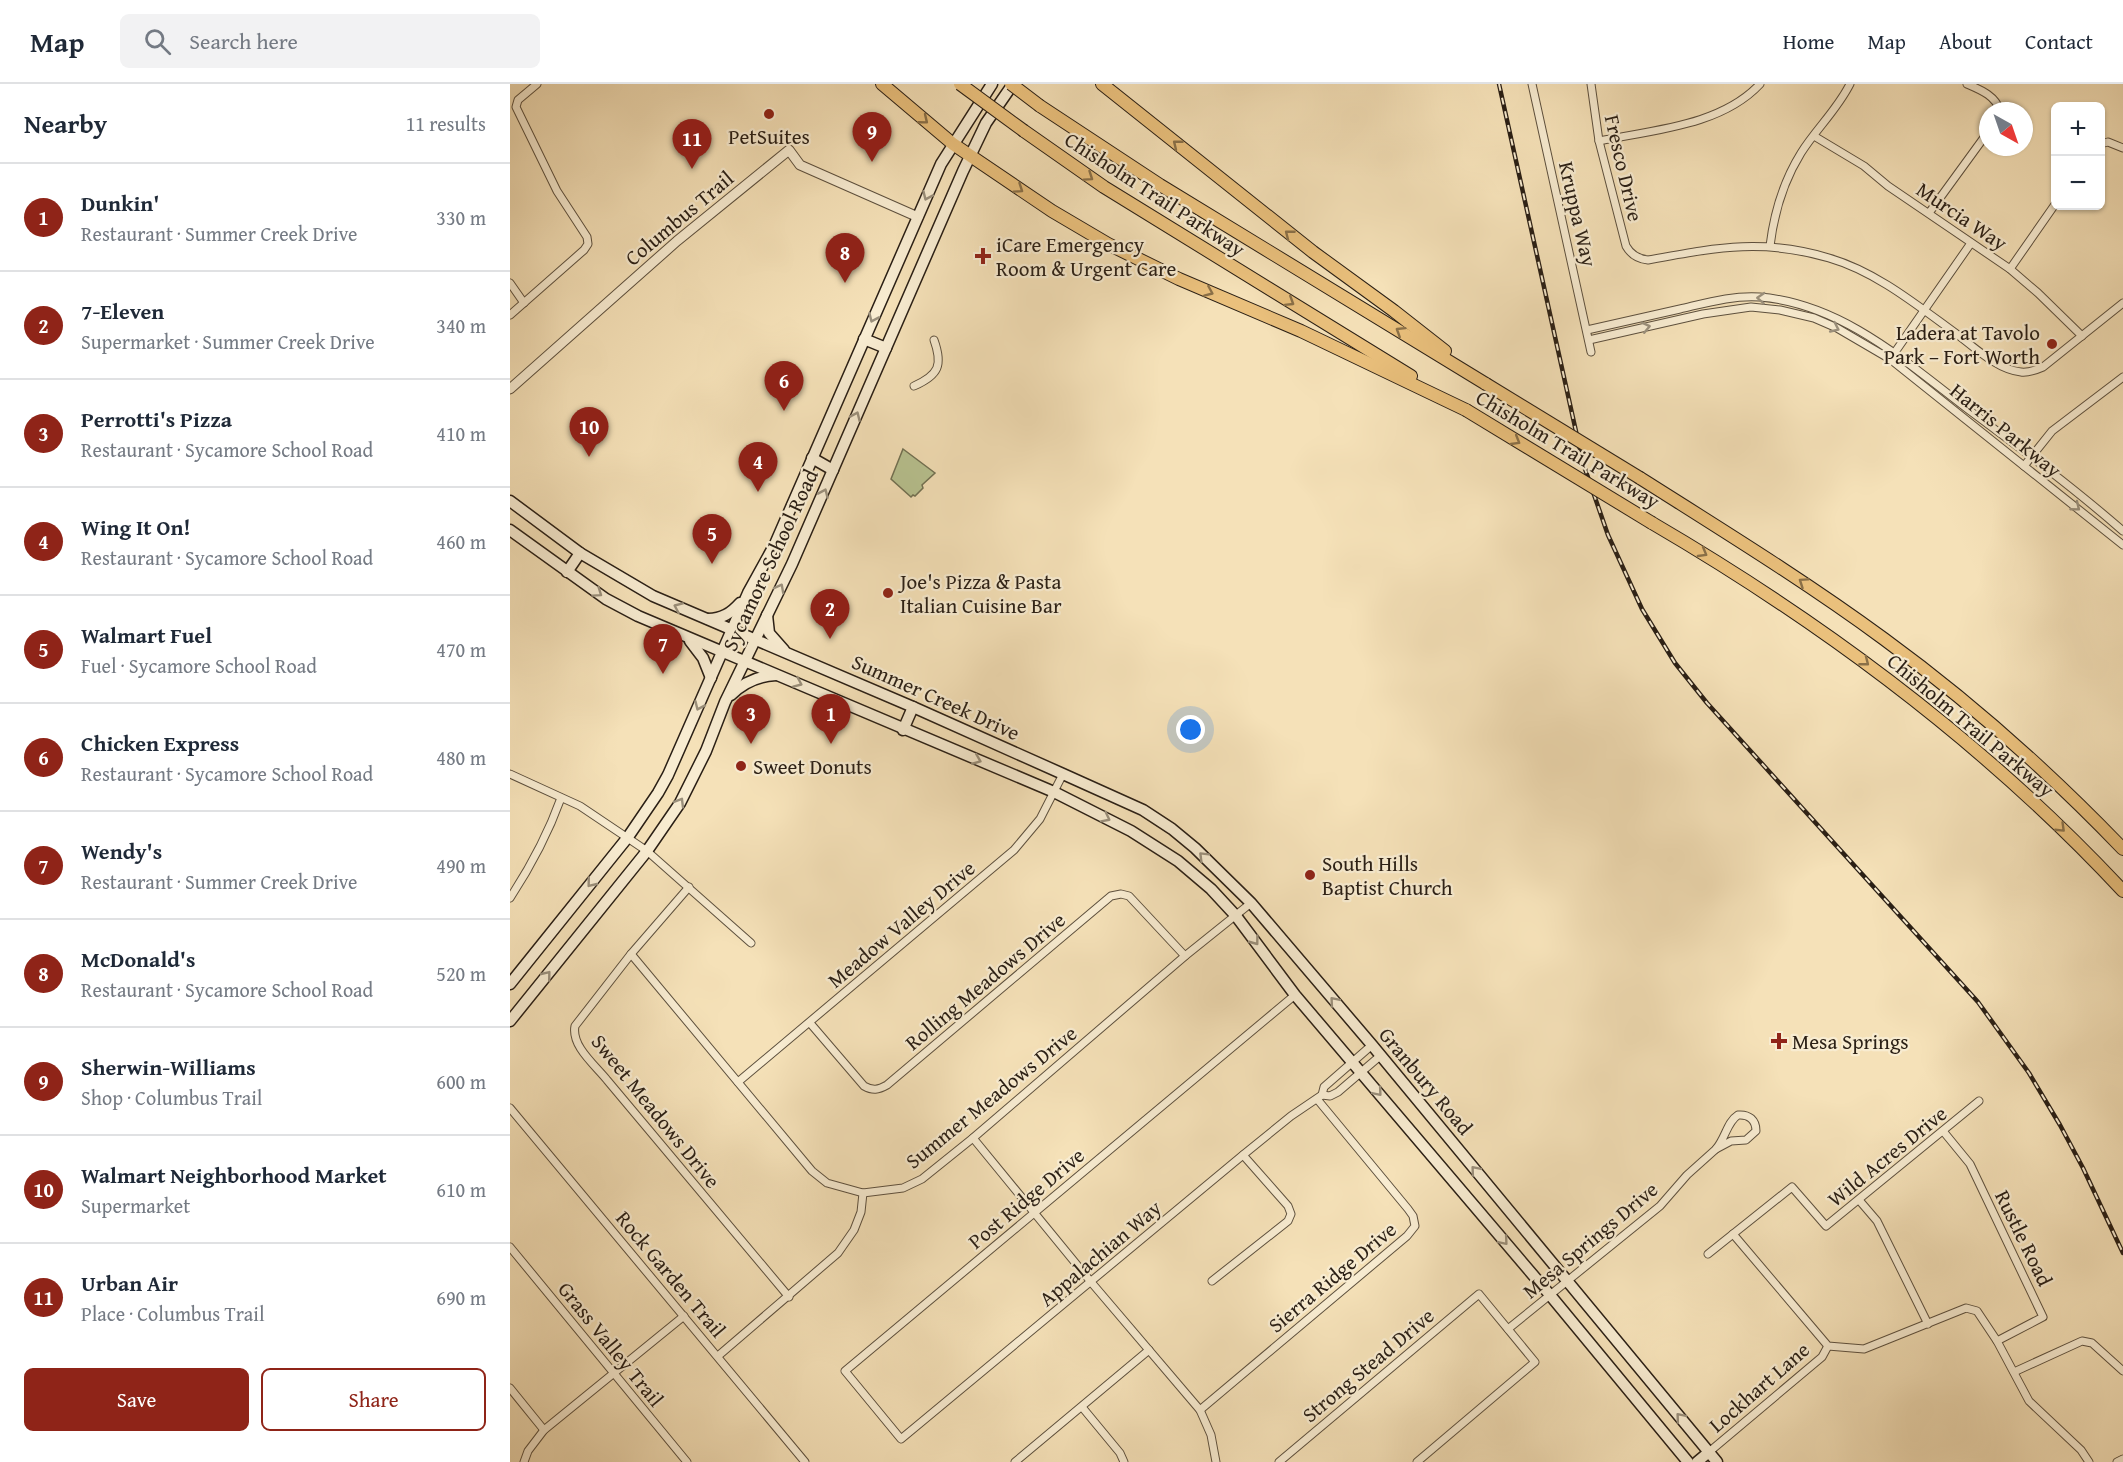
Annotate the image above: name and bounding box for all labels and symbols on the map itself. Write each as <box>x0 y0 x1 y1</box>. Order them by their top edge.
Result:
north arrow <box>1979 102 2033 156</box>
marker: PetSuites <box>762 107 776 121</box>
pin: 9 <box>852 112 892 162</box>
street label: Fresco Drive <box>1597 112 1651 225</box>
one-way arrow <box>917 113 928 124</box>
pin: 11 <box>672 120 711 169</box>
place label: PetSuites <box>728 121 810 152</box>
street label: Chisholm Trail Parkway <box>1059 124 1252 264</box>
one-way arrow <box>1173 140 1184 151</box>
street label: Kruppa Way <box>1551 158 1605 270</box>
street label: Columbus Trail <box>618 163 740 273</box>
one-way arrow <box>1082 170 1093 181</box>
street label: Murcia Way <box>1910 174 2014 258</box>
one-way arrow <box>1013 182 1024 193</box>
one-way arrow <box>922 190 934 201</box>
place label: iCare Emergency Room & Urgent Care <box>996 229 1176 284</box>
one-way arrow <box>1285 230 1296 241</box>
pin: 8 <box>826 234 864 283</box>
marker: iCare Emergency Room & Urgent Care <box>974 247 992 265</box>
one-way arrow <box>1203 284 1214 296</box>
one-way arrow <box>1756 291 1765 304</box>
one-way arrow <box>1284 294 1294 306</box>
one-way arrow <box>868 311 880 322</box>
place label: Ladera at Tavolo Park – Fort Worth <box>1884 317 2040 372</box>
one-way arrow <box>1641 321 1651 334</box>
one-way arrow <box>1829 321 1840 333</box>
one-way arrow <box>1396 328 1407 339</box>
marker: Ladera at Tavolo Park – Fort Worth <box>2045 337 2059 351</box>
pin: 6 <box>764 362 804 411</box>
street label: Harris Parkway <box>1944 375 2069 485</box>
street label: Chisholm Trail Parkway <box>1470 382 1666 517</box>
pin: 10 <box>570 408 608 457</box>
one-way arrow <box>849 412 861 423</box>
one-way arrow <box>1510 433 1520 445</box>
pin: 4 <box>738 442 778 492</box>
street label: Sycamore School Road <box>714 463 826 656</box>
one-way arrow <box>816 488 828 499</box>
one-way arrow <box>2069 499 2080 510</box>
pin: 5 <box>692 514 732 564</box>
one-way arrow <box>1697 545 1707 557</box>
place label: Joe's Pizza & Pasta Italian Cuisine Bar <box>897 566 1062 621</box>
one-way arrow <box>1798 578 1809 589</box>
one-way arrow <box>773 583 784 594</box>
one-way arrow <box>591 586 602 597</box>
marker: Joe's Pizza & Pasta Italian Cuisine Bar <box>881 586 895 600</box>
pin: 2 <box>810 590 850 639</box>
one-way arrow <box>673 602 684 614</box>
pin: 7 <box>644 624 682 674</box>
street label: Summer Creek Drive <box>847 646 1025 748</box>
street label: Chisholm Trail Parkway <box>1881 646 2062 805</box>
one-way arrow <box>1858 654 1869 665</box>
one-way arrow <box>792 676 803 688</box>
pin: 3 <box>732 694 770 744</box>
pin: 1 <box>812 694 850 744</box>
one-way arrow <box>694 700 706 711</box>
your location <box>1176 715 1205 744</box>
place label: Sweet Donuts <box>753 751 872 782</box>
one-way arrow <box>971 753 982 765</box>
marker: Sweet Donuts <box>734 759 748 773</box>
one-way arrow <box>672 798 684 808</box>
one-way arrow <box>1100 811 1111 823</box>
one-way arrow <box>2054 821 2065 832</box>
place label: South Hills Baptist Church <box>1322 848 1453 903</box>
one-way arrow <box>1200 852 1210 863</box>
street label: Meadow Valley Drive <box>820 853 982 995</box>
marker: South Hills Baptist Church <box>1303 868 1317 882</box>
one-way arrow <box>587 876 598 887</box>
street label: Rolling Meadows Drive <box>898 904 1072 1057</box>
one-way arrow <box>1248 934 1259 945</box>
one-way arrow <box>540 971 551 982</box>
one-way arrow <box>1330 997 1341 1008</box>
street label: Summer Meadows Drive <box>899 1018 1083 1176</box>
street label: Granbury Road <box>1372 1020 1481 1142</box>
place label: Mesa Springs <box>1792 1026 1909 1057</box>
street label: Sweet Meadows Drive <box>584 1027 728 1195</box>
marker: Mesa Springs <box>1770 1032 1788 1050</box>
one-way arrow <box>1371 1085 1382 1096</box>
street label: Wild Acres Drive <box>1821 1098 1954 1214</box>
street label: Post Ridge Drive <box>961 1140 1091 1256</box>
one-way arrow <box>1471 1166 1482 1177</box>
street label: Mesa Springs Drive <box>1516 1174 1665 1306</box>
street label: Rustle Road <box>1987 1185 2061 1292</box>
street label: Appalachian Way <box>1032 1192 1168 1314</box>
street label: Rock Garden Trail <box>609 1204 733 1344</box>
street label: Sierra Ridge Drive <box>1261 1214 1403 1340</box>
one-way arrow <box>1497 1234 1508 1245</box>
street label: Grass Valley Trail <box>551 1275 671 1413</box>
street label: Strong Stead Drive <box>1295 1300 1441 1430</box>
street label: Lockhart Lane <box>1702 1334 1816 1440</box>
one-way arrow <box>1676 1413 1687 1424</box>

